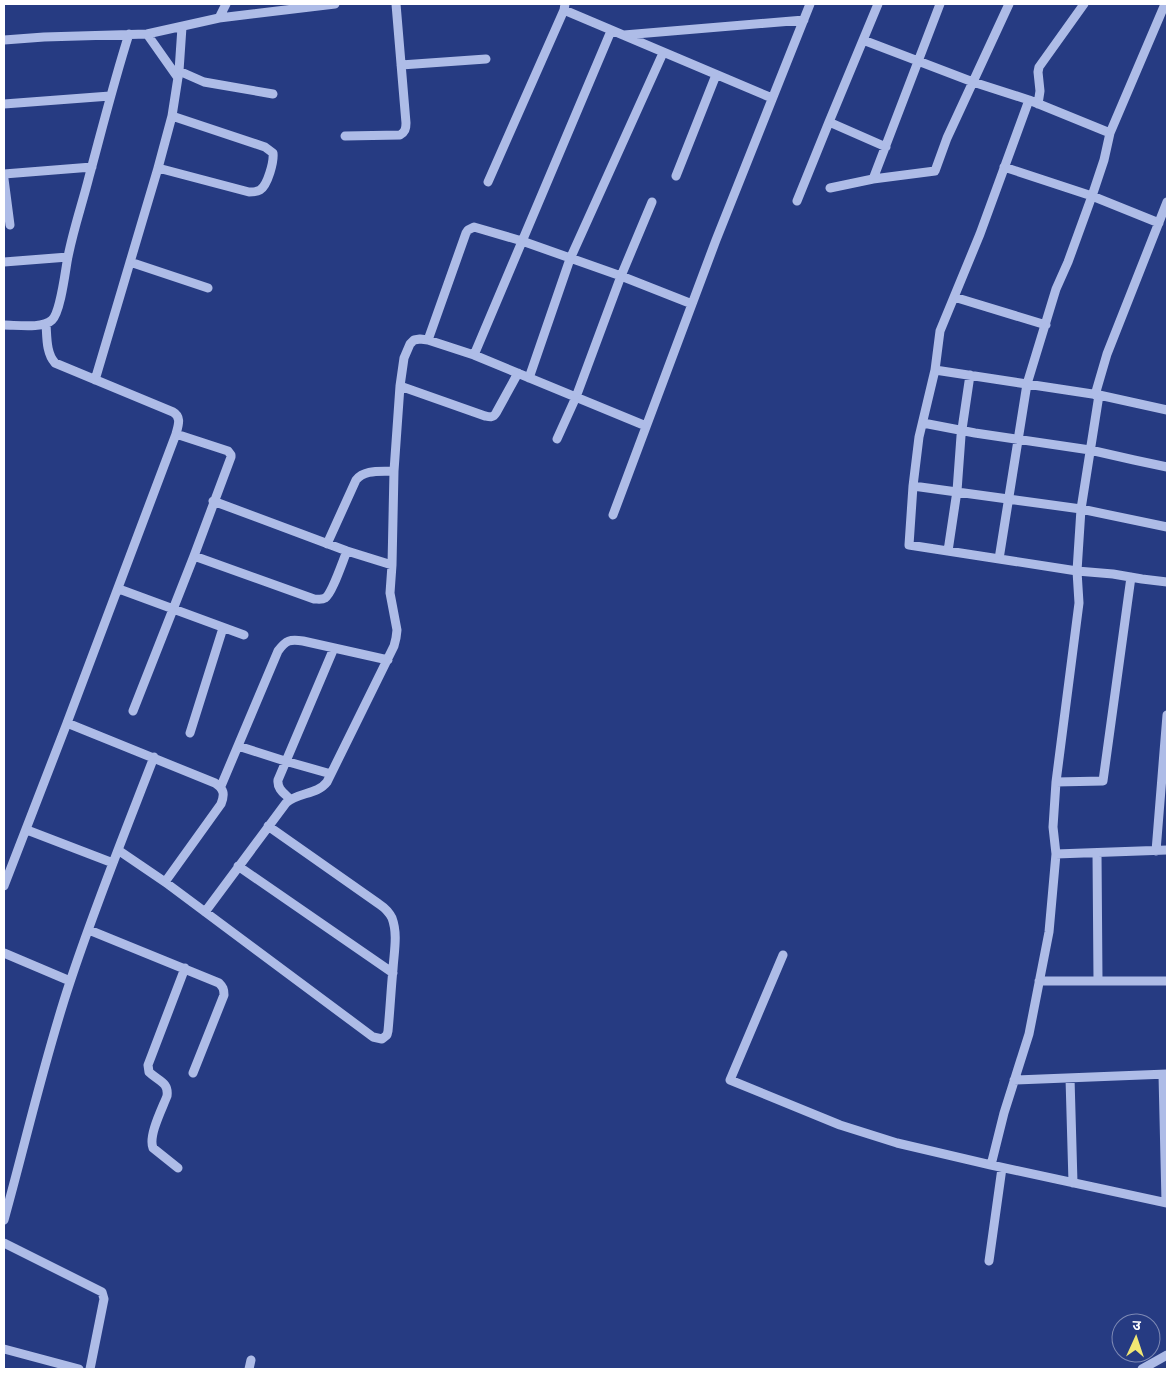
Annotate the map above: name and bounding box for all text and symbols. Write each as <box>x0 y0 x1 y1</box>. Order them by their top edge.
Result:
north arrow <box>1111 1313 1161 1363</box>
text: उ <box>1132 1317 1142 1334</box>

